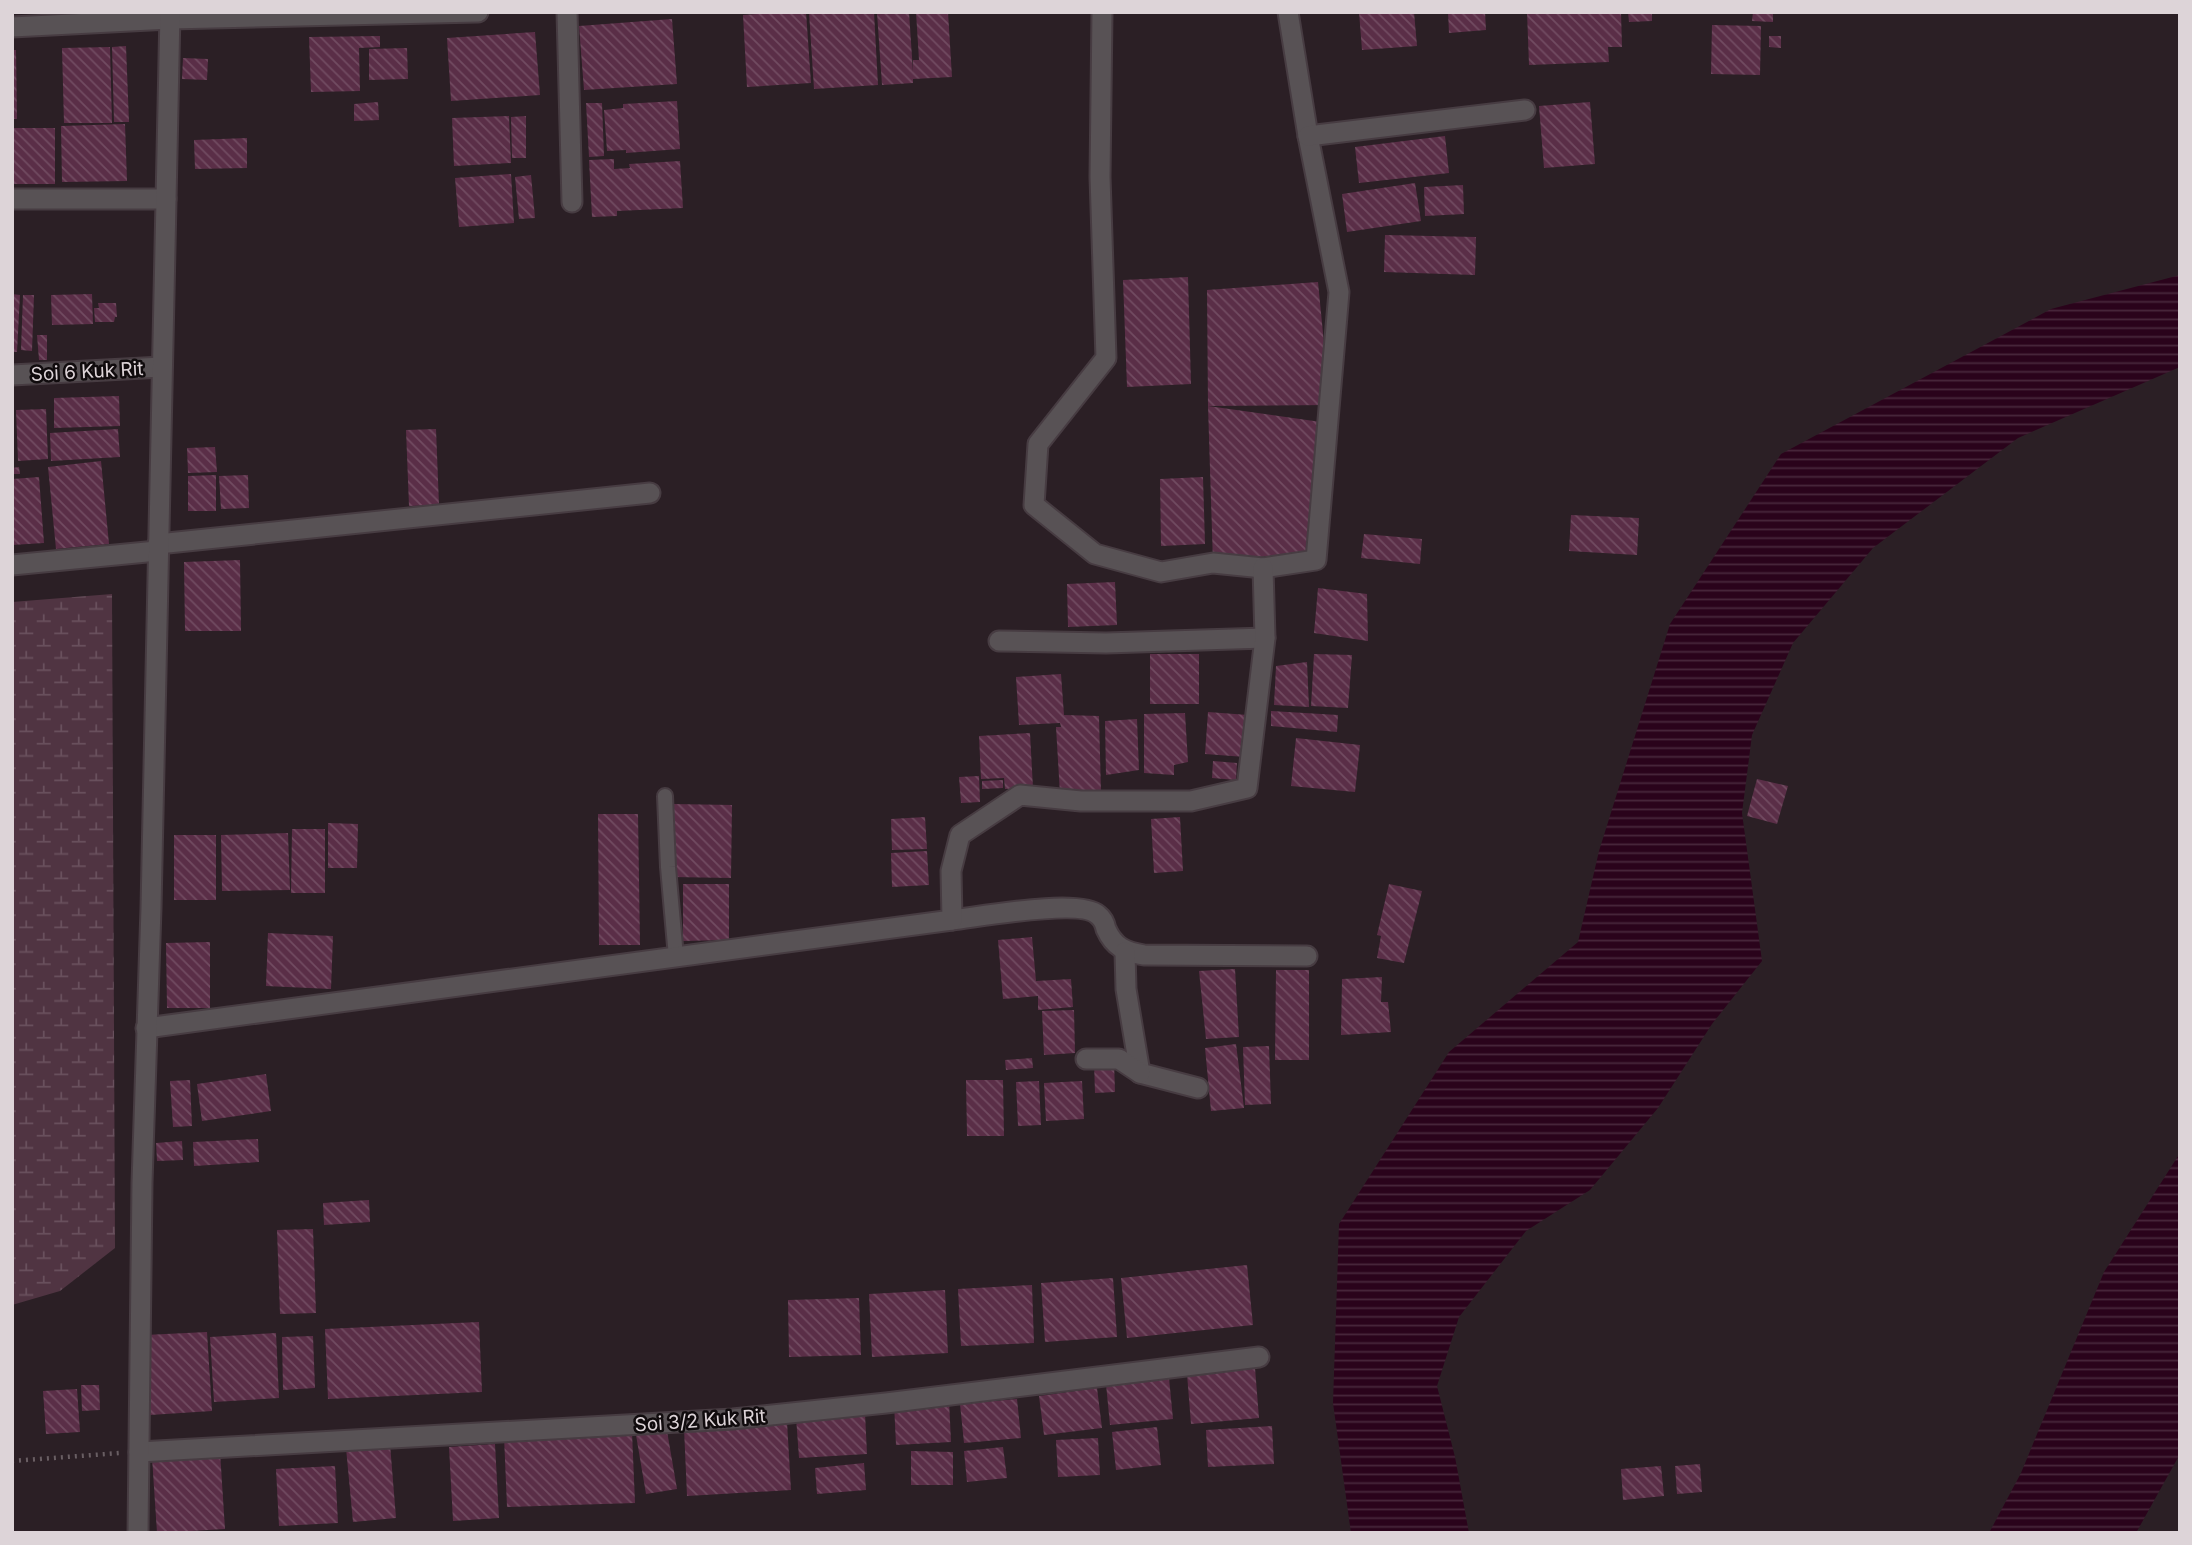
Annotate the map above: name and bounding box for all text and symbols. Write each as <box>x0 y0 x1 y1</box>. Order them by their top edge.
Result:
street label: Soi 6 Kuk Rit <box>30 357 144 386</box>
street label: Soi 3/2 Kuk Rit <box>634 1404 766 1437</box>

